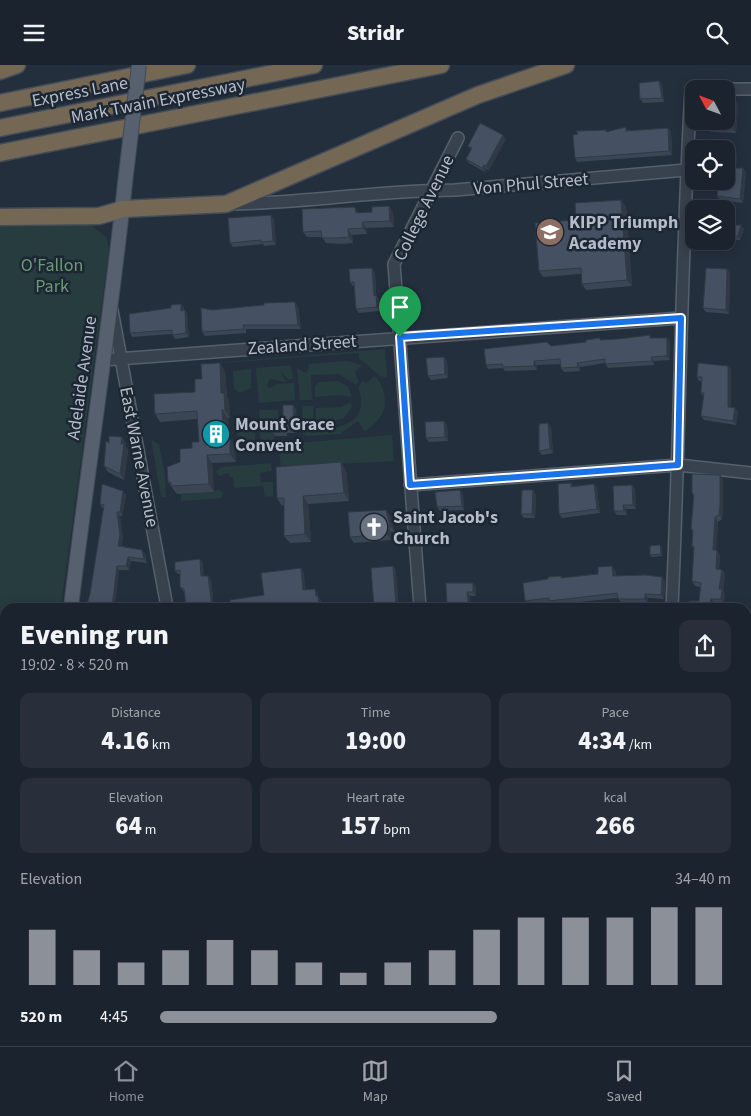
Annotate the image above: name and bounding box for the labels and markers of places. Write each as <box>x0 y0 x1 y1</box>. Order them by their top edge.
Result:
place label: KIPP Triumph Academy <box>568 210 678 256</box>
school or university icon: KIPP Triumph Academy <box>535 217 565 247</box>
pin <box>379 286 421 337</box>
place label: Mount Grace Convent <box>235 412 335 458</box>
building icon: Mount Grace Convent <box>201 419 231 449</box>
place label: Saint Jacob's Church <box>393 505 498 551</box>
church icon: Saint Jacob's Church <box>359 512 389 542</box>

